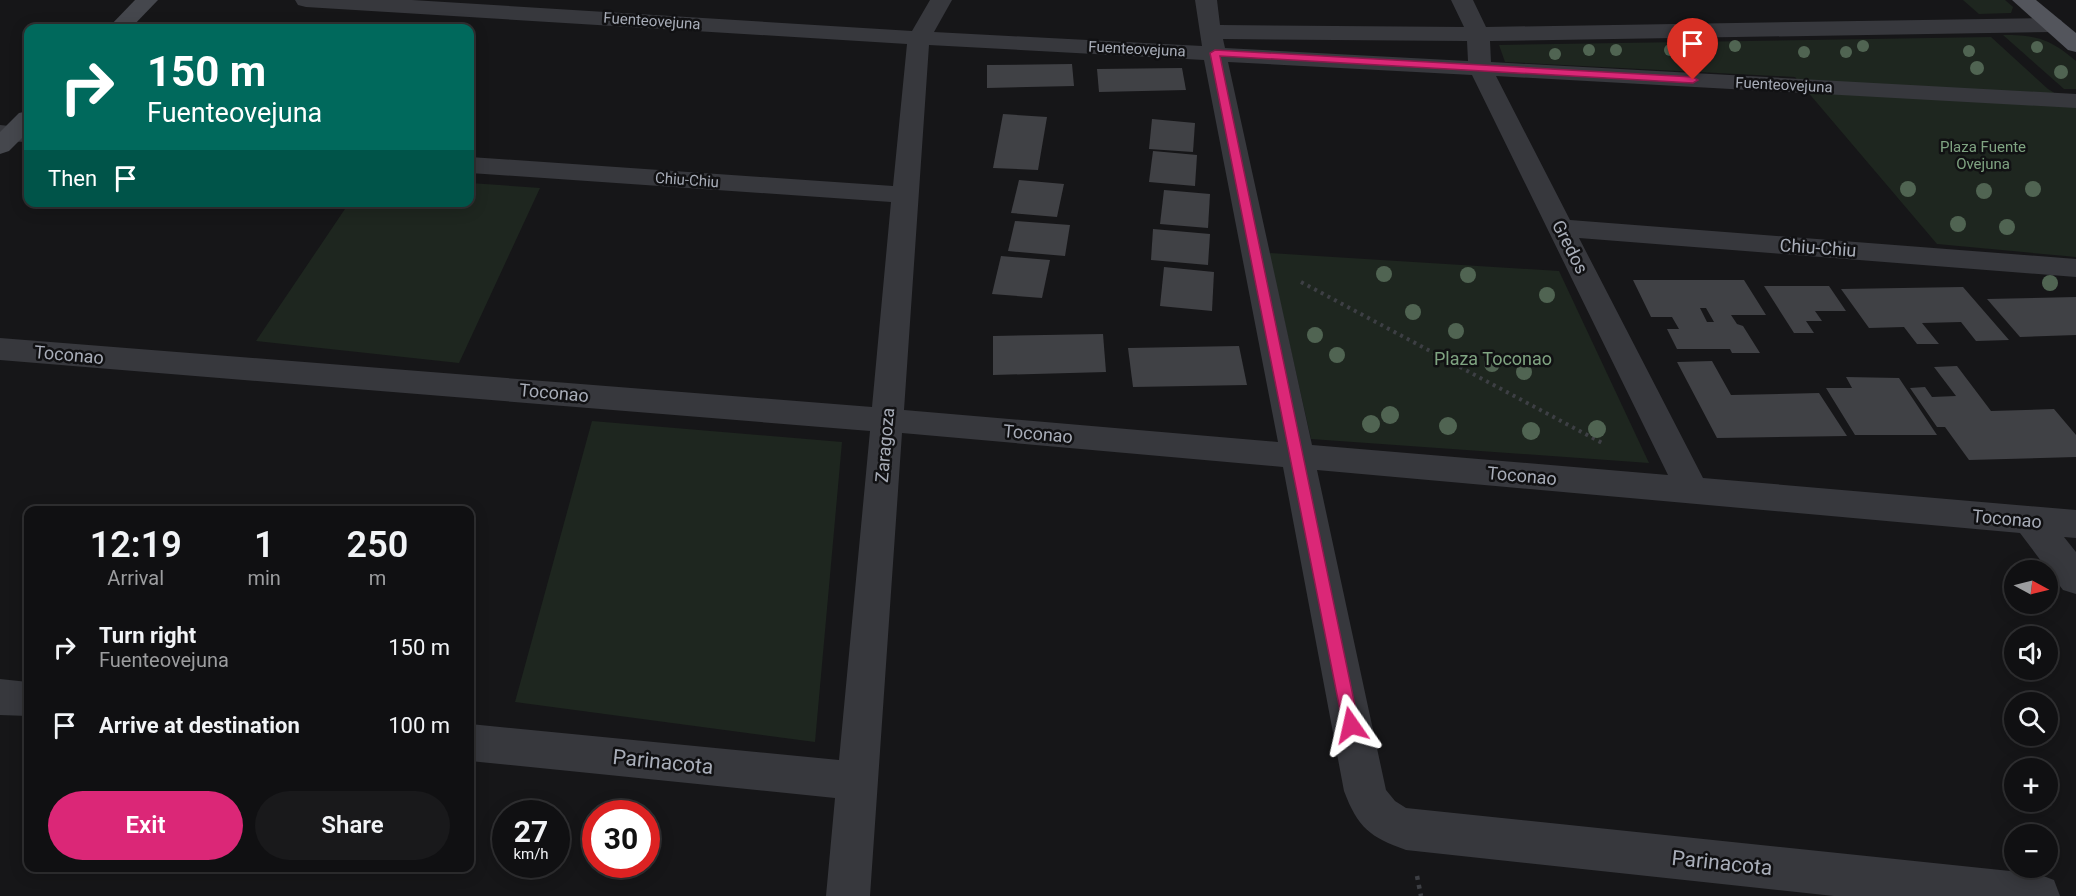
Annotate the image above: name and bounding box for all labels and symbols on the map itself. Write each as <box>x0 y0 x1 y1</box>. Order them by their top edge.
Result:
street label: Fuenteovejuna <box>603 9 701 33</box>
pin <box>1667 18 1718 80</box>
street label: Fuenteovejuna <box>1088 37 1186 61</box>
street label: Fuenteovejuna <box>1735 73 1833 97</box>
park label: Plaza Fuente Ovejuna <box>1940 138 2026 173</box>
street label: Chiu-Chiu <box>654 169 720 191</box>
street label: Gredos <box>1548 216 1593 277</box>
street label: Chiu-Chiu <box>1779 234 1857 261</box>
street label: Toconao <box>33 341 105 368</box>
park label: Plaza Toconao <box>1434 348 1552 369</box>
street label: Toconao <box>518 379 590 406</box>
street label: Zaragoza <box>871 407 898 483</box>
street label: Toconao <box>1002 420 1074 447</box>
street label: Toconao <box>1486 462 1558 489</box>
street label: Toconao <box>1971 505 2043 532</box>
north arrow <box>2004 560 2058 614</box>
position arrow <box>1319 693 1383 757</box>
street label: Parinacota <box>611 745 715 779</box>
speed limit sign: 30 <box>582 800 660 878</box>
street label: Parinacota <box>1670 846 1774 880</box>

